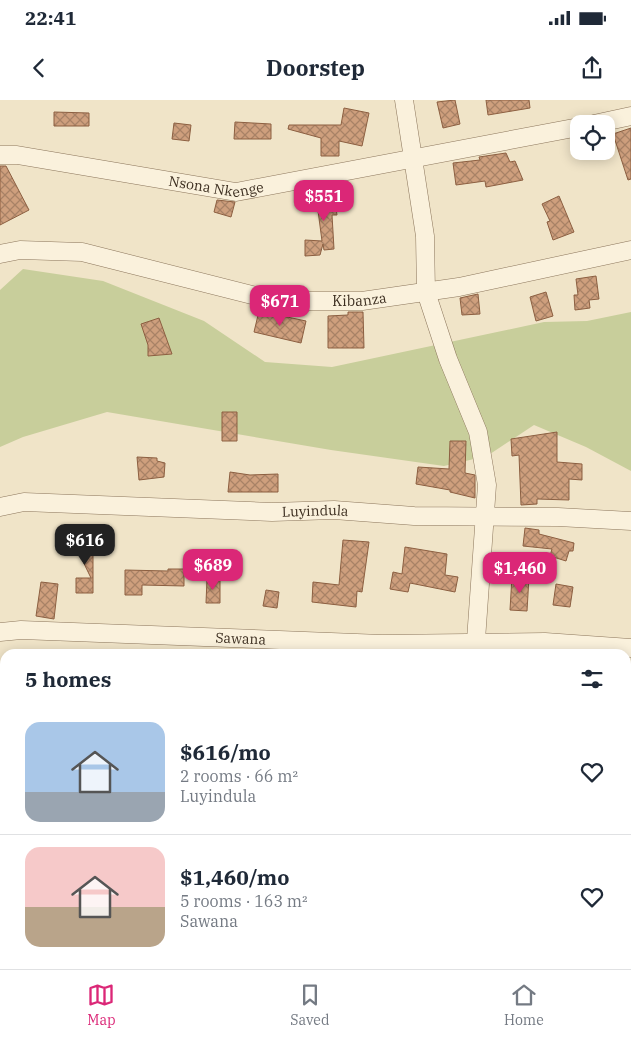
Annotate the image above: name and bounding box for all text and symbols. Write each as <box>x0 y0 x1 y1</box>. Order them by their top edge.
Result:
text: 22:41 <box>25 6 76 30</box>
text: Doorstep <box>266 53 365 82</box>
icon: back <box>25 54 53 82</box>
icon: share <box>578 54 606 82</box>
map controls <box>570 115 615 160</box>
button: locate <box>570 115 615 160</box>
street label: Nsona Nkenge <box>167 172 265 202</box>
pin: $551 <box>294 180 354 222</box>
text: $551 <box>305 186 343 206</box>
pin: $671 <box>250 284 310 327</box>
street label: Kibanza <box>332 289 388 310</box>
text: $671 <box>261 291 299 311</box>
street label: Luyindula <box>282 501 350 521</box>
pin: $616 <box>55 524 115 566</box>
text: $616 <box>66 530 104 550</box>
pin: $689 <box>183 548 243 591</box>
pin: $1,460 <box>479 552 561 594</box>
text: $689 <box>194 555 232 575</box>
text: $1,460 <box>494 558 546 578</box>
street label: Sawana <box>215 629 267 649</box>
text: 5 homes <box>25 665 111 693</box>
icon: filters <box>578 665 606 693</box>
text: $616/mo <box>180 738 271 766</box>
icon: home <box>65 742 125 802</box>
icon: heart <box>578 758 606 786</box>
text: 2 rooms · 66 m² <box>180 766 298 786</box>
text: Luyindula <box>180 786 256 806</box>
text: $1,460/mo <box>180 863 289 891</box>
icon: home <box>65 867 125 927</box>
icon: heart <box>578 883 606 911</box>
text: 5 rooms · 163 m² <box>180 891 308 911</box>
text: Sawana <box>180 911 238 931</box>
tab: Map <box>87 981 116 1029</box>
tab: Saved <box>290 981 329 1029</box>
tab: Home <box>504 981 544 1029</box>

